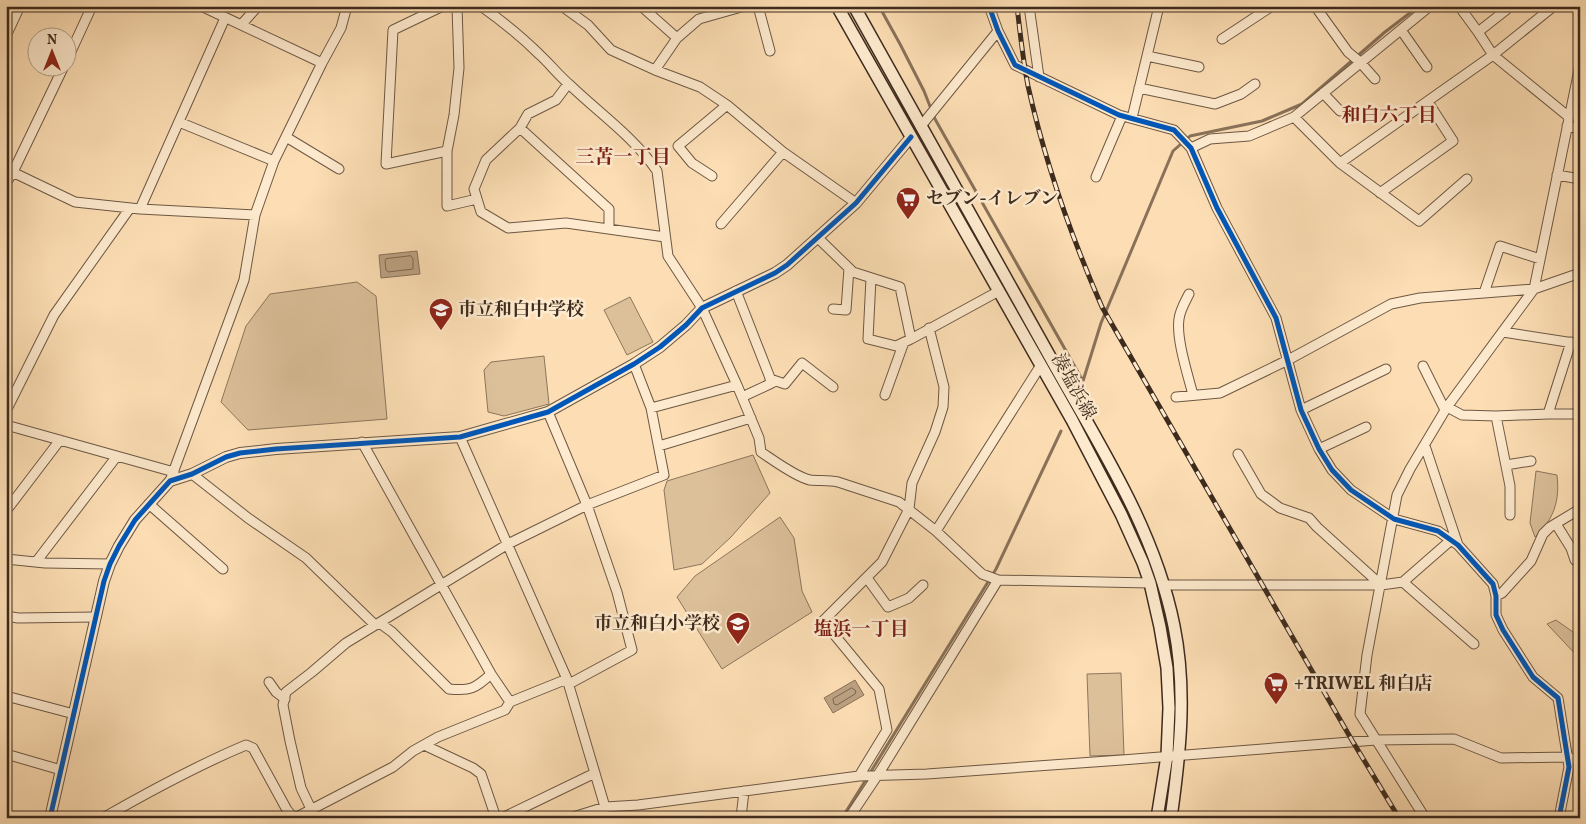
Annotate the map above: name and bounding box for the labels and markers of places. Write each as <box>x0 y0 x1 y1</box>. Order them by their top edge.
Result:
supermarket icon: セブン-イレブン <box>895 186 921 220</box>
place label: セブン-イレブン <box>926 187 1058 212</box>
school or university icon: 市立和白中学校 <box>428 297 454 331</box>
place label: 市立和白中学校 <box>458 298 584 323</box>
school or university icon: 市立和白小学校 <box>725 611 751 645</box>
place label: 市立和白小学校 <box>594 612 720 637</box>
supermarket icon: +TRIWEL 和白店 <box>1263 671 1289 705</box>
place label: +TRIWEL 和白店 <box>1294 672 1432 697</box>

